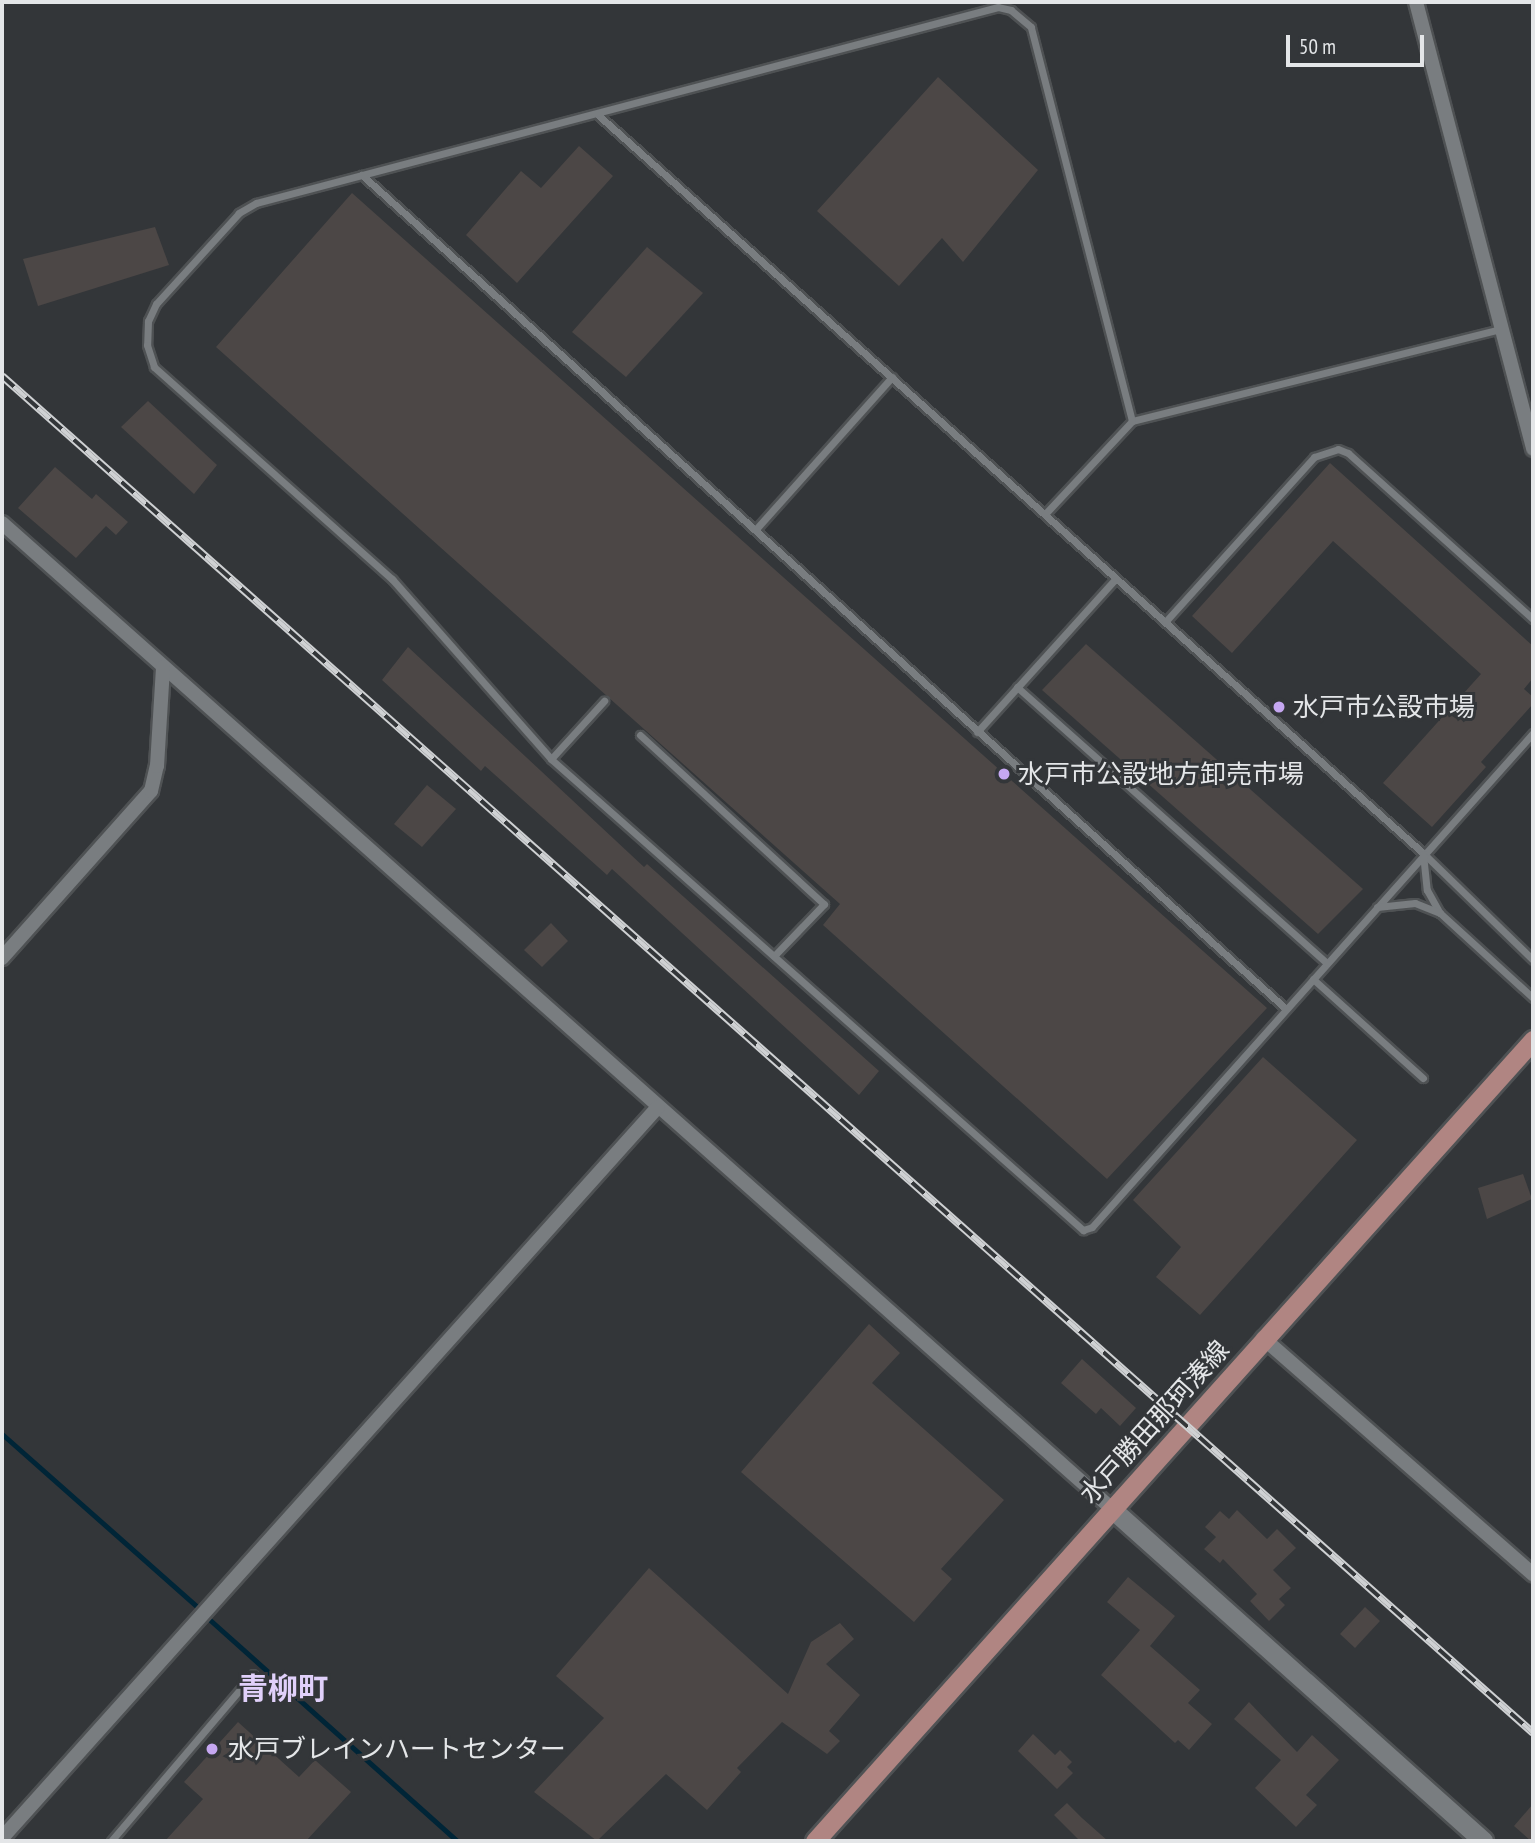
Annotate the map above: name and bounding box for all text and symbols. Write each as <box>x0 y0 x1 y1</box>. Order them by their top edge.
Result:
scale bar <box>1290 21 1428 65</box>
text: 50 m <box>1299 33 1336 60</box>
place label: 水戸市公設市場 <box>1293 691 1475 723</box>
marker: 水戸市公設市場 <box>1271 699 1287 715</box>
place label: 水戸市公設地方卸売市場 <box>1018 758 1304 790</box>
marker: 水戸市公設地方卸売市場 <box>996 766 1012 782</box>
street label: 水戸勝田那珂湊線 <box>1073 1334 1235 1510</box>
district label: 青柳町 <box>238 1670 328 1706</box>
place label: 水戸ブレインハートセンター <box>228 1733 566 1765</box>
marker: 水戸ブレインハートセンター <box>202 1739 222 1759</box>

